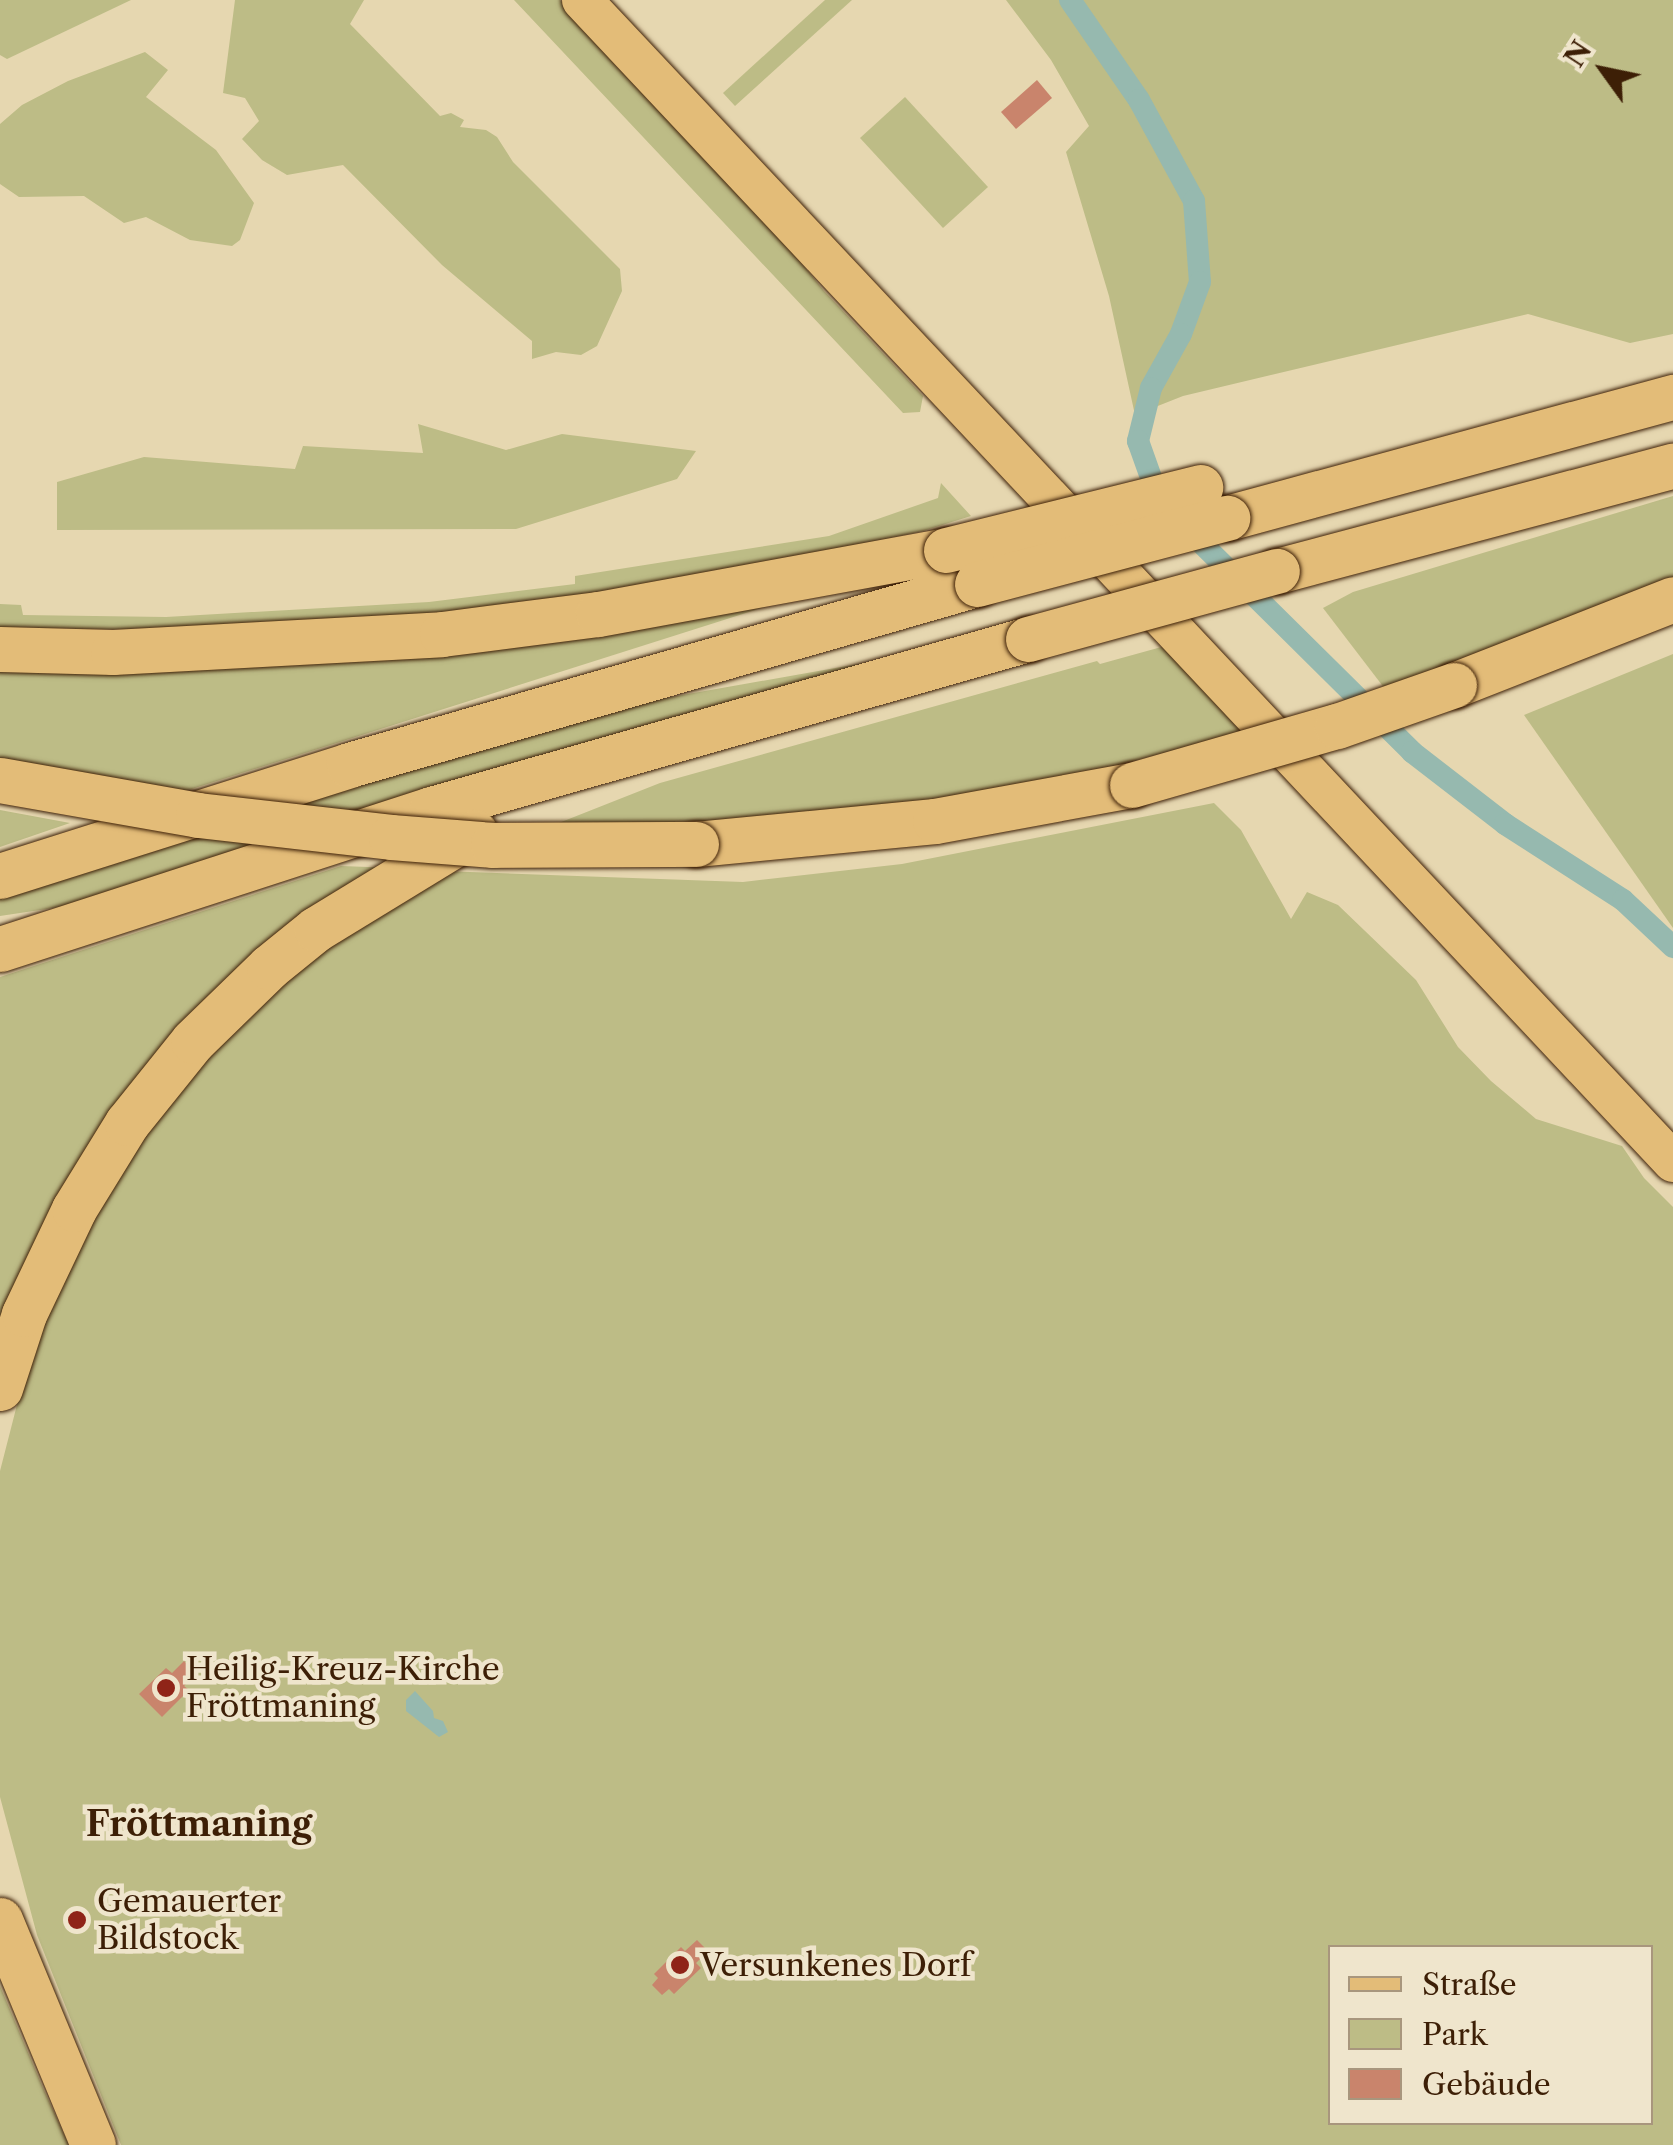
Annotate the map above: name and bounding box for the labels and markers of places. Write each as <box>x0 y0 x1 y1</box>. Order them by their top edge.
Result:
place label: Heilig-Kreuz-Kirche Fröttmaning <box>186 1651 500 1726</box>
marker: Heilig-Kreuz-Kirche Fröttmaning <box>155 1677 177 1699</box>
place label: Gemauerter Bildstock <box>97 1883 281 1958</box>
marker: Gemauerter Bildstock <box>66 1909 88 1931</box>
place label: Versunkenes Dorf <box>700 1946 971 1984</box>
marker: Versunkenes Dorf <box>669 1954 691 1976</box>

